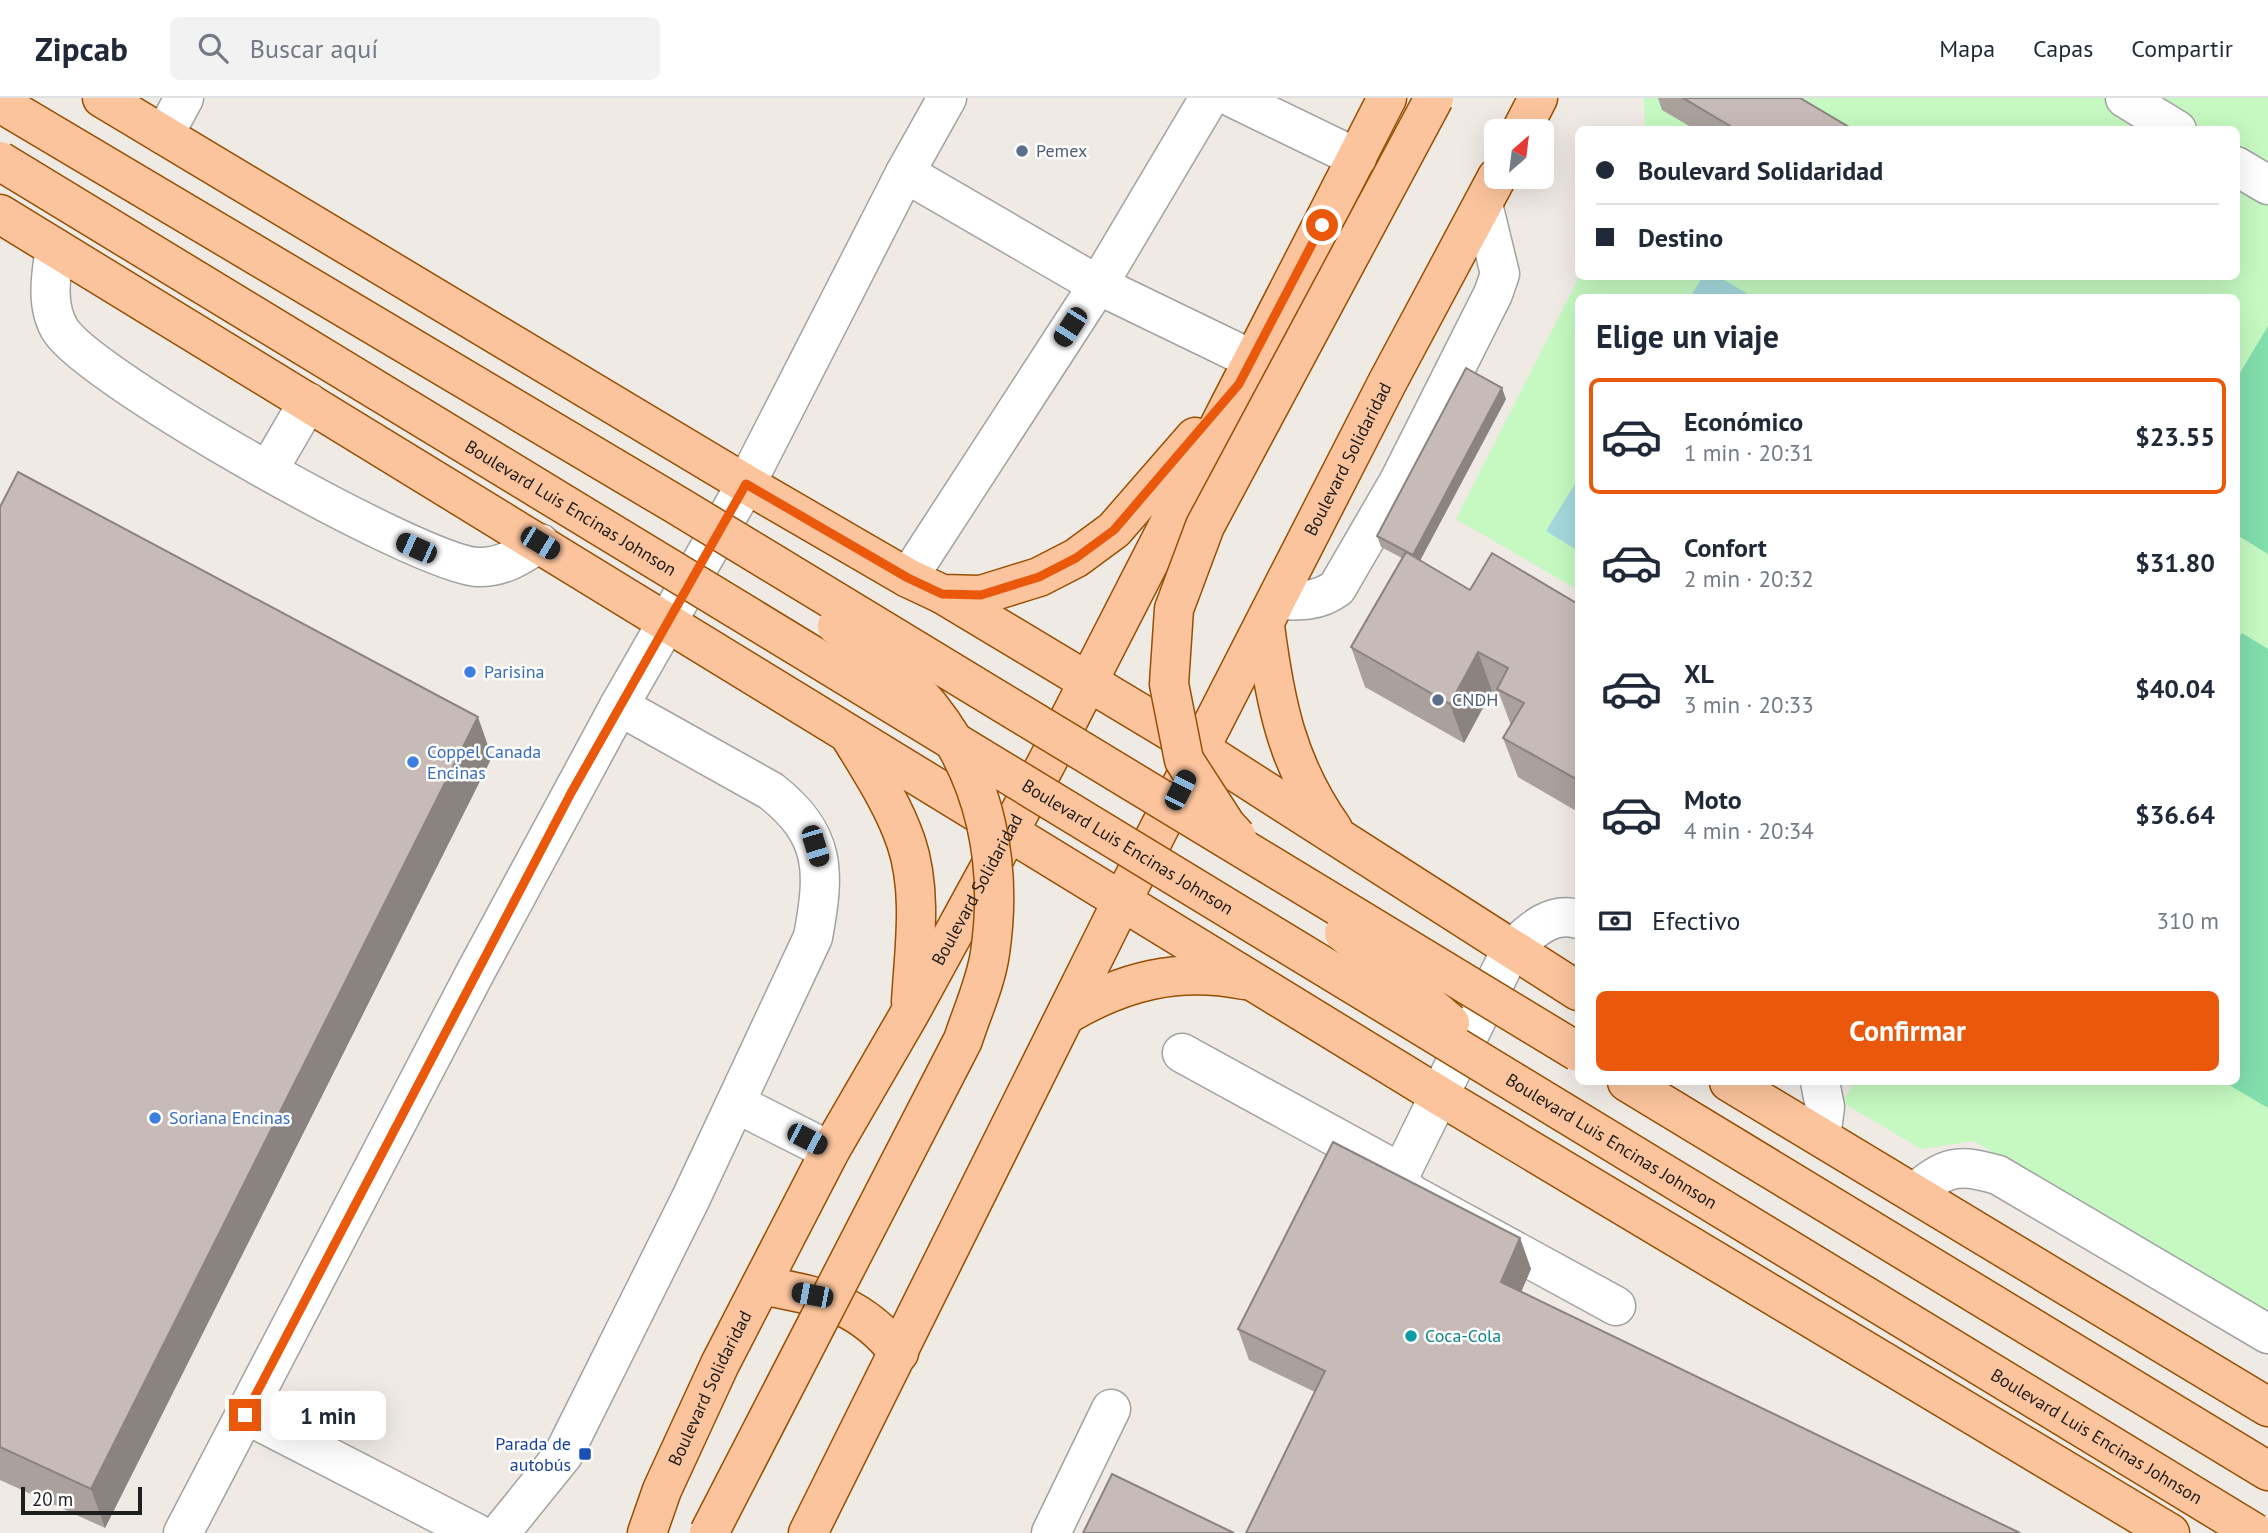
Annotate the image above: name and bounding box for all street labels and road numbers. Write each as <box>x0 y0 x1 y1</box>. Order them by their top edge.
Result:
street label: Boulevard Solidaridad <box>1299 378 1396 540</box>
street label: Boulevard Luis Encinas Johnson <box>461 435 681 581</box>
street label: Boulevard Luis Encinas Johnson <box>1018 774 1238 920</box>
street label: Boulevard Solidaridad <box>926 810 1028 969</box>
street label: Boulevard Luis Encinas Johnson <box>1502 1068 1721 1214</box>
street label: Boulevard Solidaridad <box>663 1307 757 1469</box>
street label: Boulevard Luis Encinas Johnson <box>1987 1363 2207 1509</box>

